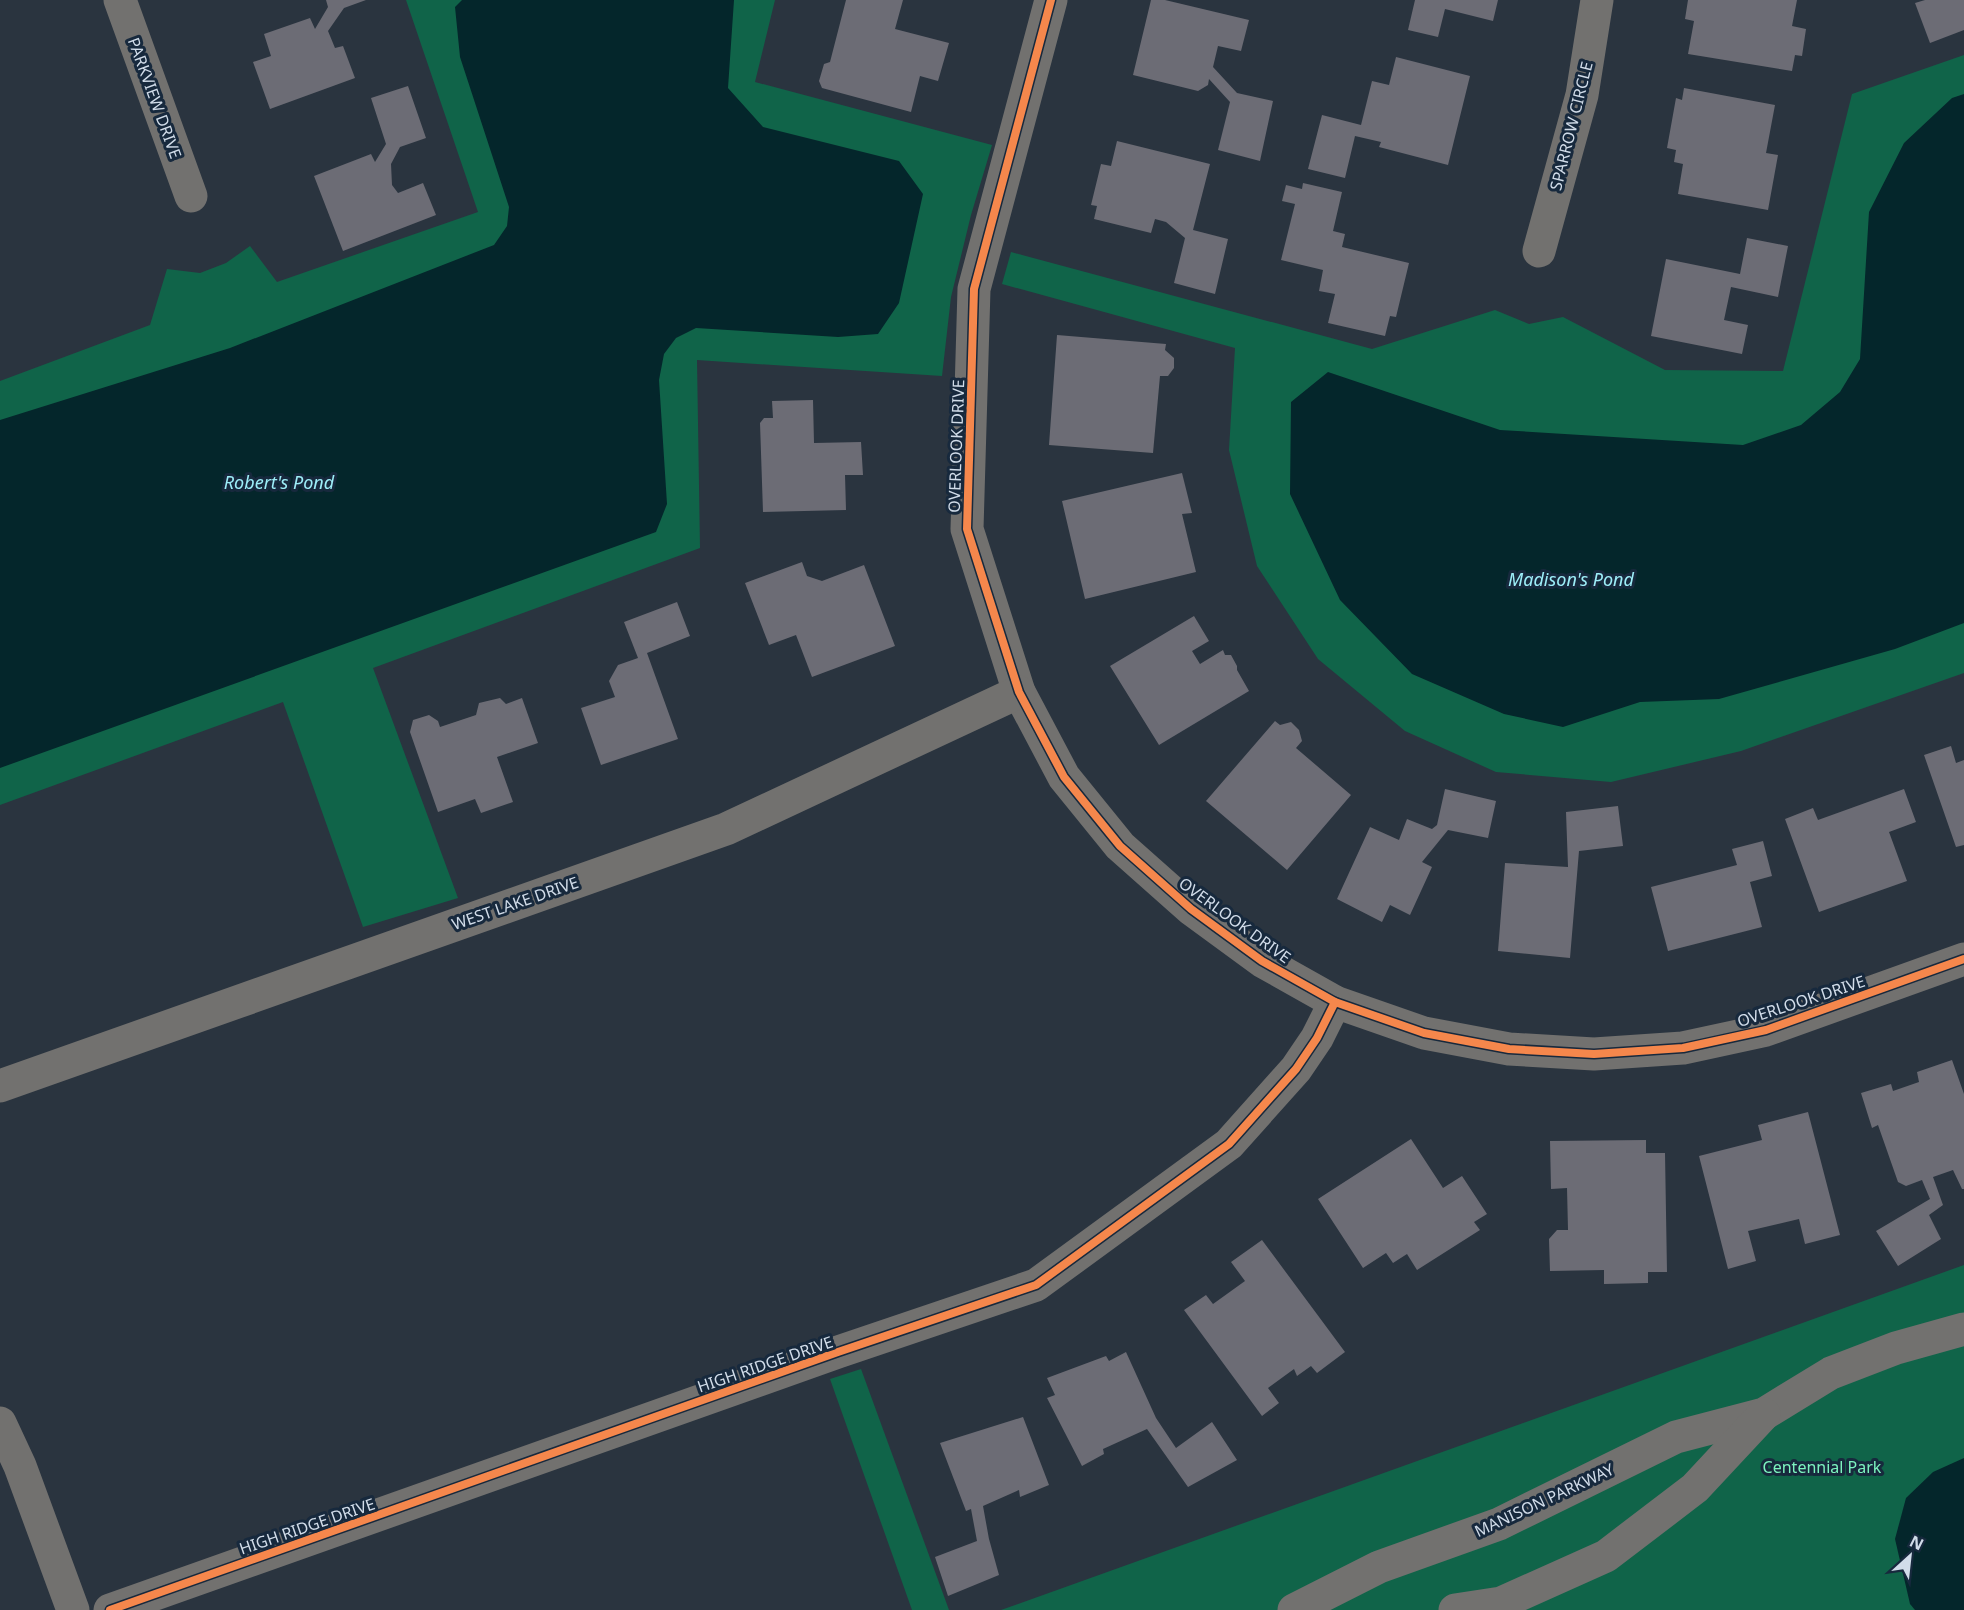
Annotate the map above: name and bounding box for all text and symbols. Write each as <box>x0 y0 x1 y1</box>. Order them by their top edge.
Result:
street label: PARKVIEW DRIVE <box>123 34 187 162</box>
street label: SPARROW CIRCLE <box>1544 59 1598 193</box>
street label: OVERLOOK DRIVE <box>943 379 969 513</box>
water label: Robert's Pond <box>224 470 335 494</box>
water label: Madison's Pond <box>1508 567 1634 591</box>
street label: WEST LAKE DRIVE <box>449 871 581 935</box>
street label: OVERLOOK DRIVE <box>1175 872 1295 968</box>
street label: OVERLOOK DRIVE <box>1734 970 1868 1032</box>
street label: HIGH RIDGE DRIVE <box>694 1330 836 1398</box>
park label: Centennial Park <box>1763 1456 1882 1478</box>
street label: MANISON PARKWAY <box>1471 1458 1618 1542</box>
street label: HIGH RIDGE DRIVE <box>236 1492 378 1560</box>
north arrow <box>1880 1526 1940 1586</box>
text: N <box>1906 1530 1928 1555</box>

